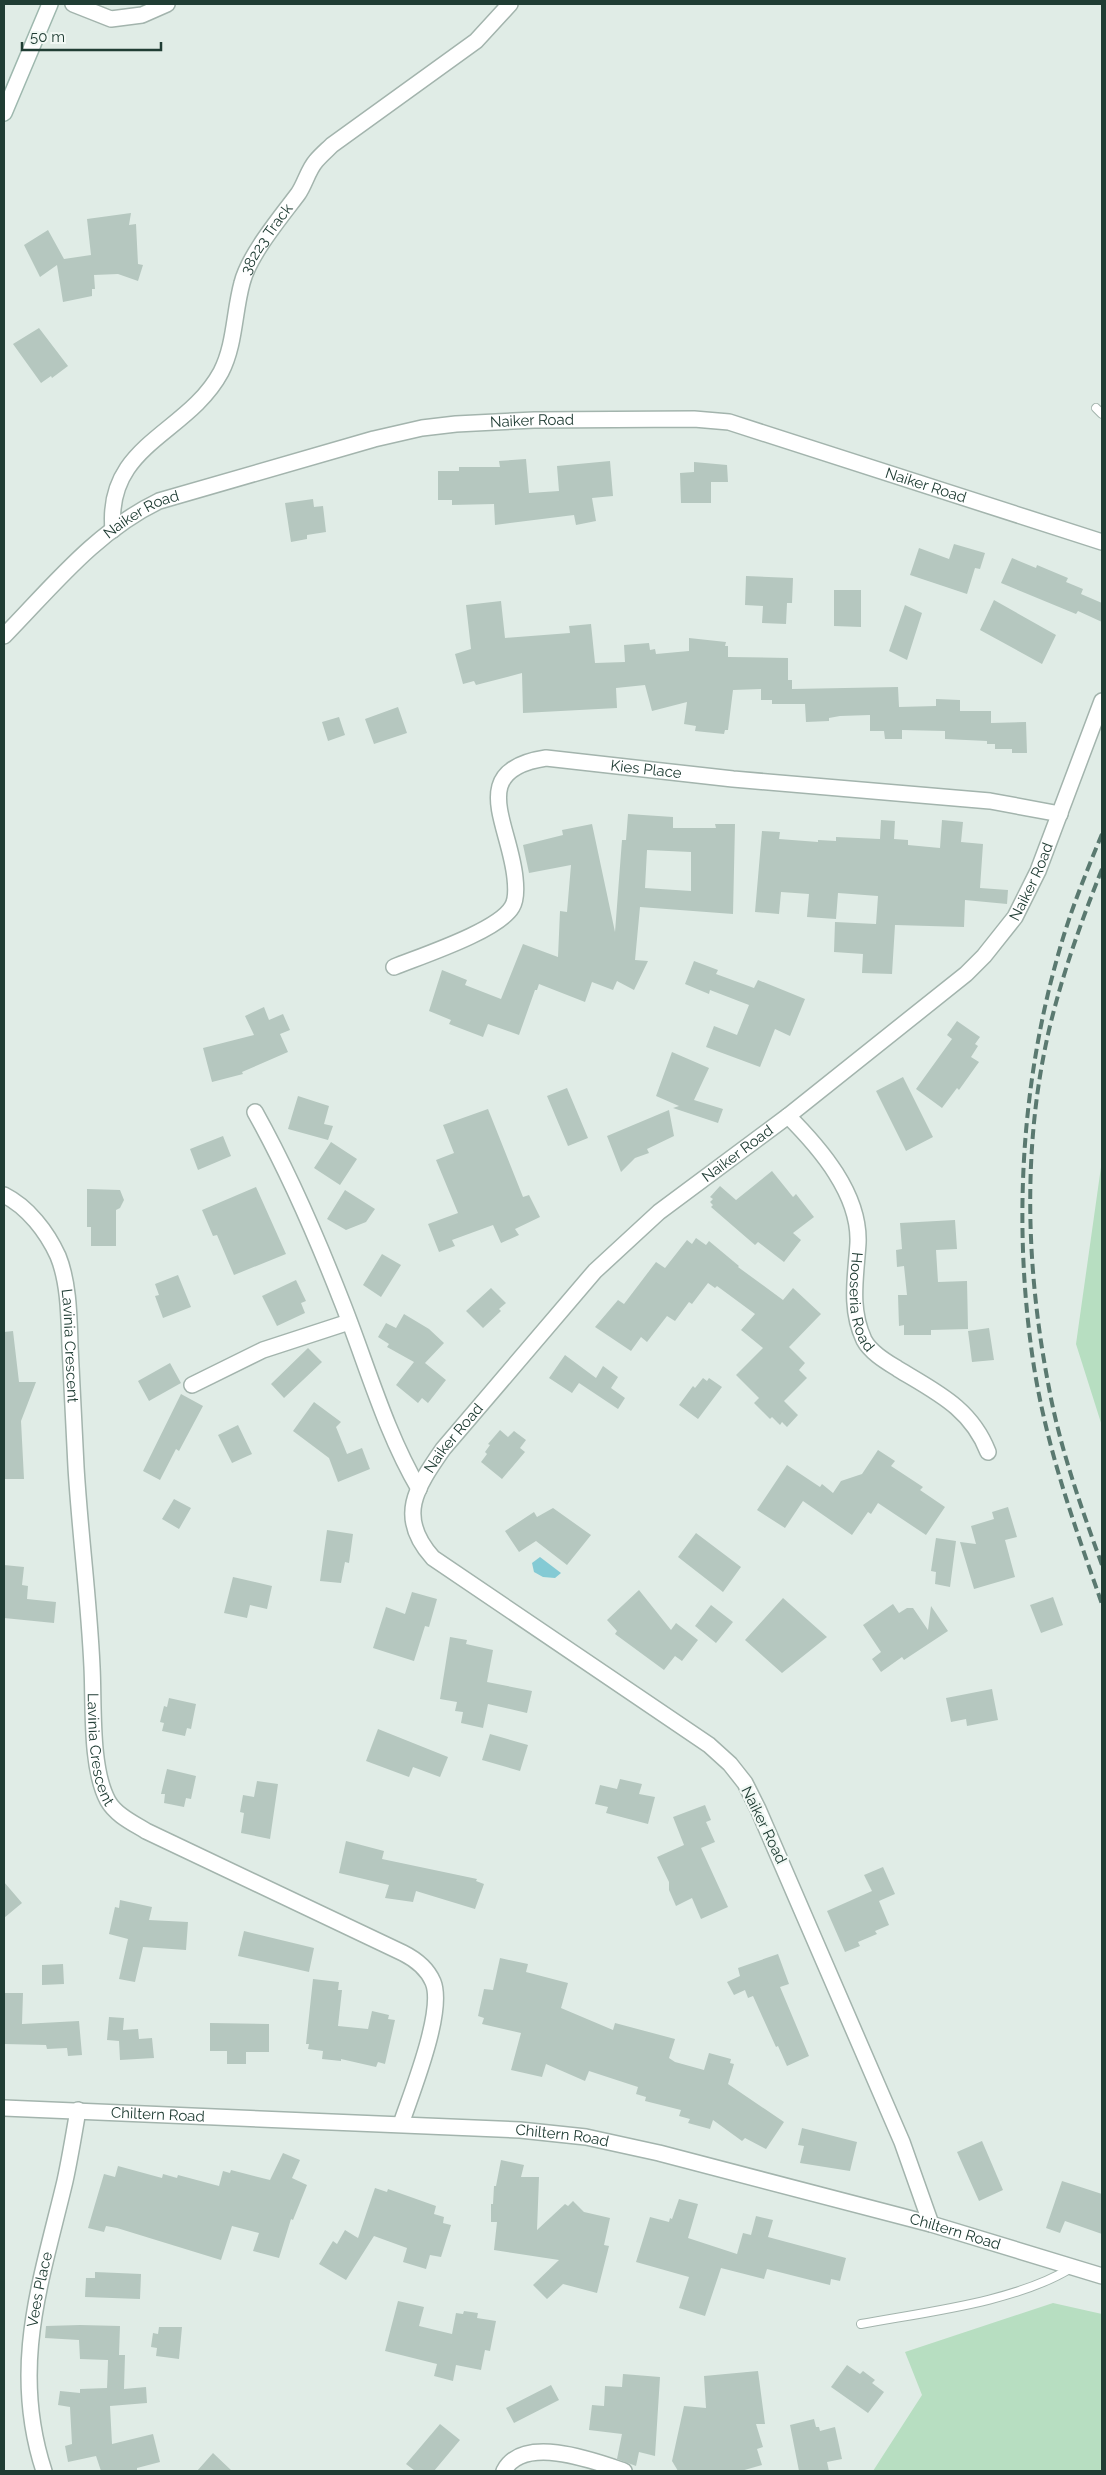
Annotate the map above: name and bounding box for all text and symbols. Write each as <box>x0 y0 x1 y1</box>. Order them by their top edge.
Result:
scale bar <box>22 20 161 52</box>
text: 50 m <box>30 28 65 46</box>
street label: 38223 Track <box>237 200 296 277</box>
street label: Naiker Road <box>489 411 574 431</box>
street label: Naiker Road <box>883 464 969 507</box>
street label: Naiker Road <box>100 487 181 542</box>
street label: Kies Place <box>610 756 683 782</box>
street label: Naiker Road <box>1006 840 1057 924</box>
street label: Naiker Road <box>698 1121 777 1186</box>
street label: Hooseria Road <box>846 1251 878 1356</box>
street label: Lavinia Crescent <box>57 1288 82 1403</box>
street label: Naiker Road <box>420 1400 487 1477</box>
street label: Lavinia Crescent <box>84 1693 118 1809</box>
street label: Naiker Road <box>737 1783 791 1867</box>
street label: Chiltern Road <box>111 2104 205 2126</box>
street label: Chiltern Road <box>515 2121 611 2151</box>
street label: Chiltern Road <box>908 2210 1003 2254</box>
street label: Vees Place <box>24 2250 56 2328</box>

